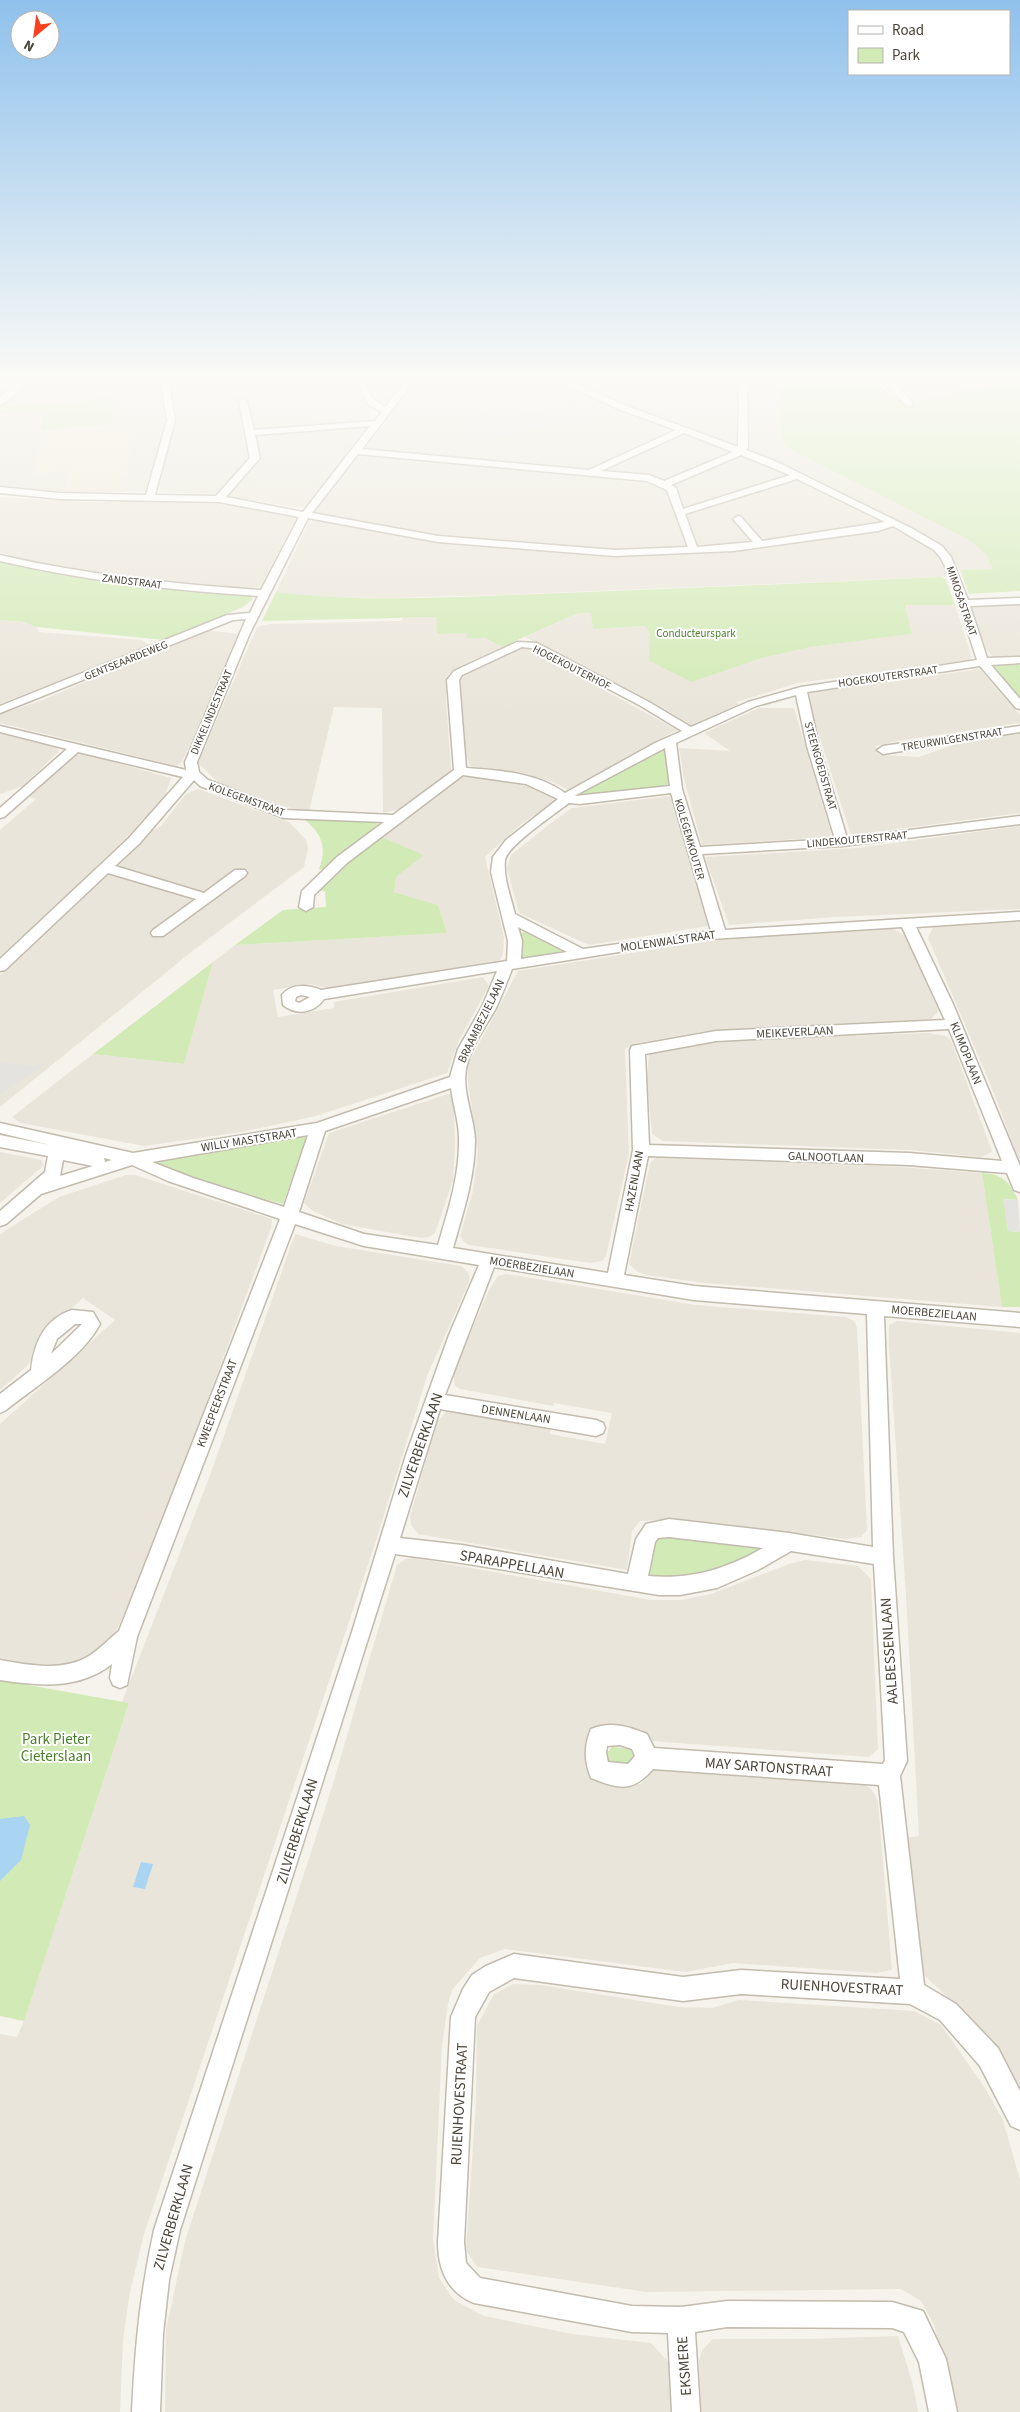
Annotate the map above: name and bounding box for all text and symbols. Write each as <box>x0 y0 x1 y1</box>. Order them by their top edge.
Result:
north arrow <box>10 10 60 60</box>
legend <box>848 10 1010 75</box>
text: Road <box>892 20 924 41</box>
text: N <box>20 34 38 56</box>
text: Park <box>892 45 921 66</box>
street label: MIMOSASTRAAT <box>943 564 981 638</box>
street label: ZANDSTRAAT <box>101 570 163 593</box>
park label: Conducteurspark <box>656 626 736 641</box>
street label: GENTSEAARDEWEG <box>82 637 170 684</box>
street label: HOGEKOUTERHOF <box>530 641 614 694</box>
street label: HOGEKOUTERSTRAAT <box>837 662 939 691</box>
street label: DIKKELINDESTRAAT <box>187 667 236 757</box>
street label: STEENGOEDSTRAAT <box>801 720 840 812</box>
street label: TREURWILGENSTRAAT <box>900 724 1004 755</box>
street label: KOLEGEMSTRAAT <box>207 779 287 820</box>
street label: KOLEGEMKOUTER <box>671 797 708 881</box>
street label: LINDEKOUTERSTRAAT <box>806 828 908 851</box>
street label: MOLENWALSTRAAT <box>619 926 717 957</box>
street label: BRAAMBEZIELAAN <box>454 976 509 1066</box>
street label: KLIMOPLAAN <box>945 1019 986 1087</box>
street label: MEIKEVERLAAN <box>756 1022 834 1043</box>
street label: WILLY MASTSTRAAT <box>200 1124 299 1156</box>
street label: GALNOOTLAAN <box>788 1148 864 1167</box>
street label: HAZENLAAN <box>621 1149 648 1213</box>
street label: MOERBEZIELAAN <box>488 1252 576 1283</box>
street label: MOERBEZIELAAN <box>890 1301 977 1326</box>
street label: KWEEPEERSTRAAT <box>193 1356 242 1450</box>
street label: ZILVERBERKLAAN <box>393 1390 448 1500</box>
street label: DENNENLAAN <box>480 1401 552 1428</box>
street label: SPARAPPELLAAN <box>458 1545 566 1584</box>
street label: AALBESSENLAAN <box>875 1597 904 1705</box>
park label: Park Pieter Cieterslaan <box>21 1729 91 1767</box>
street label: MAY SARTONSTRAAT <box>704 1753 834 1782</box>
street label: ZILVERBERKLAAN <box>271 1776 324 1887</box>
street label: RUIENHOVESTRAAT <box>780 1974 904 2001</box>
street label: RUIENHOVESTRAAT <box>446 2042 473 2166</box>
street label: ZILVERBERKLAAN <box>148 2162 199 2273</box>
street label: EKSMERE <box>672 2335 697 2396</box>

